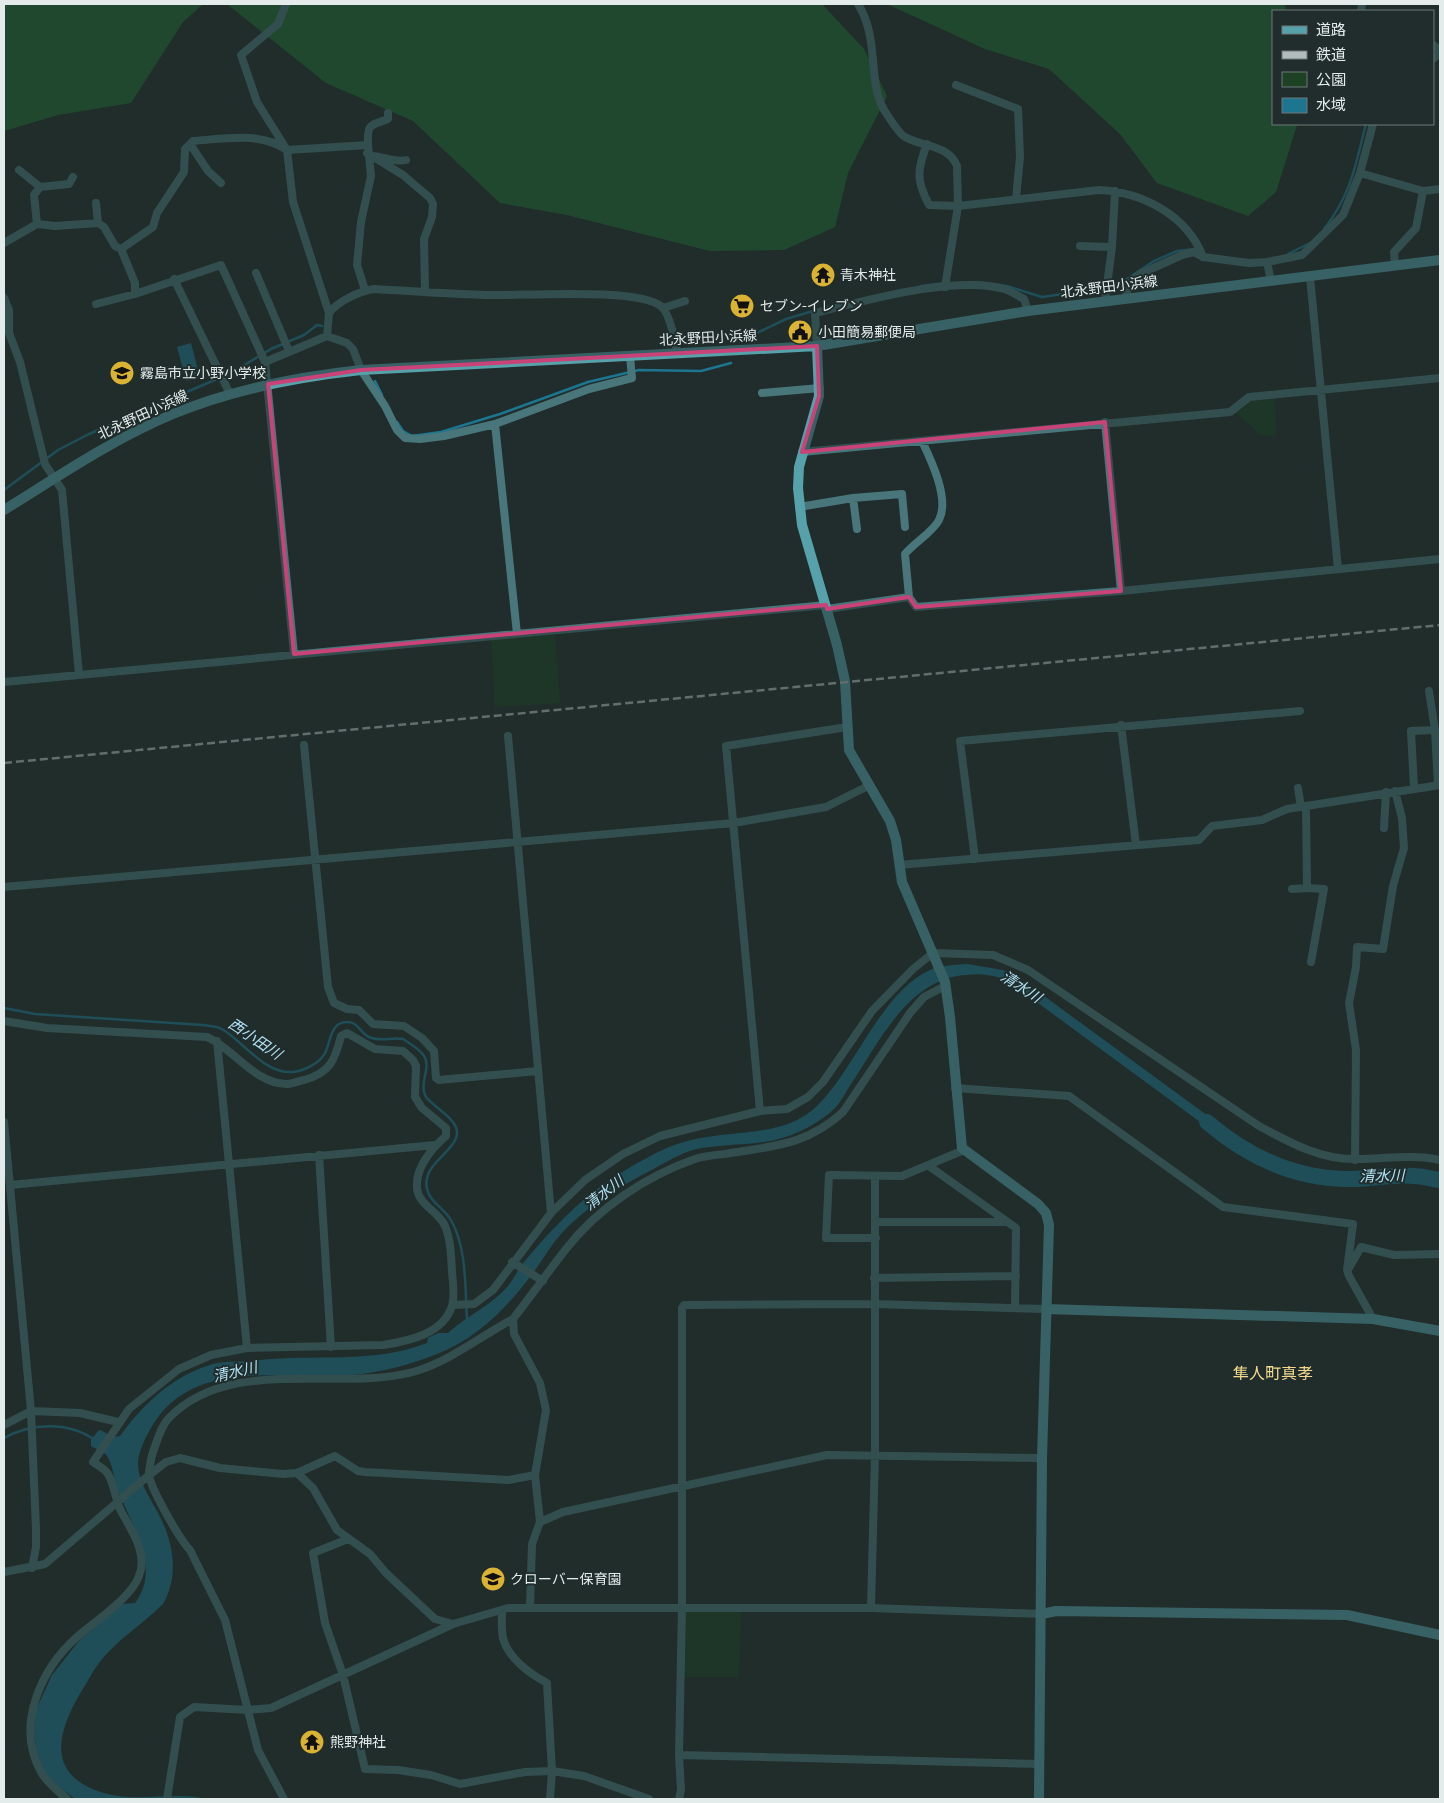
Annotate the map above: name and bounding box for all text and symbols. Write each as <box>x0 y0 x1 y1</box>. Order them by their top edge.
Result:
legend <box>1272 10 1434 125</box>
text: 道路 <box>1316 21 1346 39</box>
text: 鉄道 <box>1316 46 1346 64</box>
text: 公園 <box>1316 71 1346 89</box>
text: 水域 <box>1316 96 1346 114</box>
temple icon: 青木神社 <box>810 262 836 288</box>
place label: 青木神社 <box>840 267 896 284</box>
street label: 北永野田小浜線 <box>1059 273 1159 301</box>
supermarket icon: セブン-イレブン <box>729 293 755 319</box>
place label: セブン-イレブン <box>760 298 863 315</box>
public building icon: 小田簡易郵便局 <box>787 319 813 345</box>
place label: 小田簡易郵便局 <box>818 324 916 341</box>
street label: 北永野田小浜線 <box>659 327 757 349</box>
school or university icon: 霧島市立小野小学校 <box>109 360 135 386</box>
place label: 霧島市立小野小学校 <box>140 365 266 382</box>
street label: 北永野田小浜線 <box>95 387 191 443</box>
water label: 清水川 <box>997 967 1046 1008</box>
water label: 西小田川 <box>225 1015 287 1064</box>
water label: 清水川 <box>1359 1167 1407 1185</box>
water label: 清水川 <box>581 1171 629 1214</box>
water label: 清水川 <box>211 1358 261 1386</box>
district label: 隼人町真孝 <box>1233 1364 1313 1383</box>
school or university icon: クローバー保育園 <box>480 1566 506 1592</box>
place label: クローバー保育園 <box>510 1571 622 1588</box>
temple icon: 熊野神社 <box>299 1729 325 1755</box>
place label: 熊野神社 <box>330 1734 386 1751</box>

